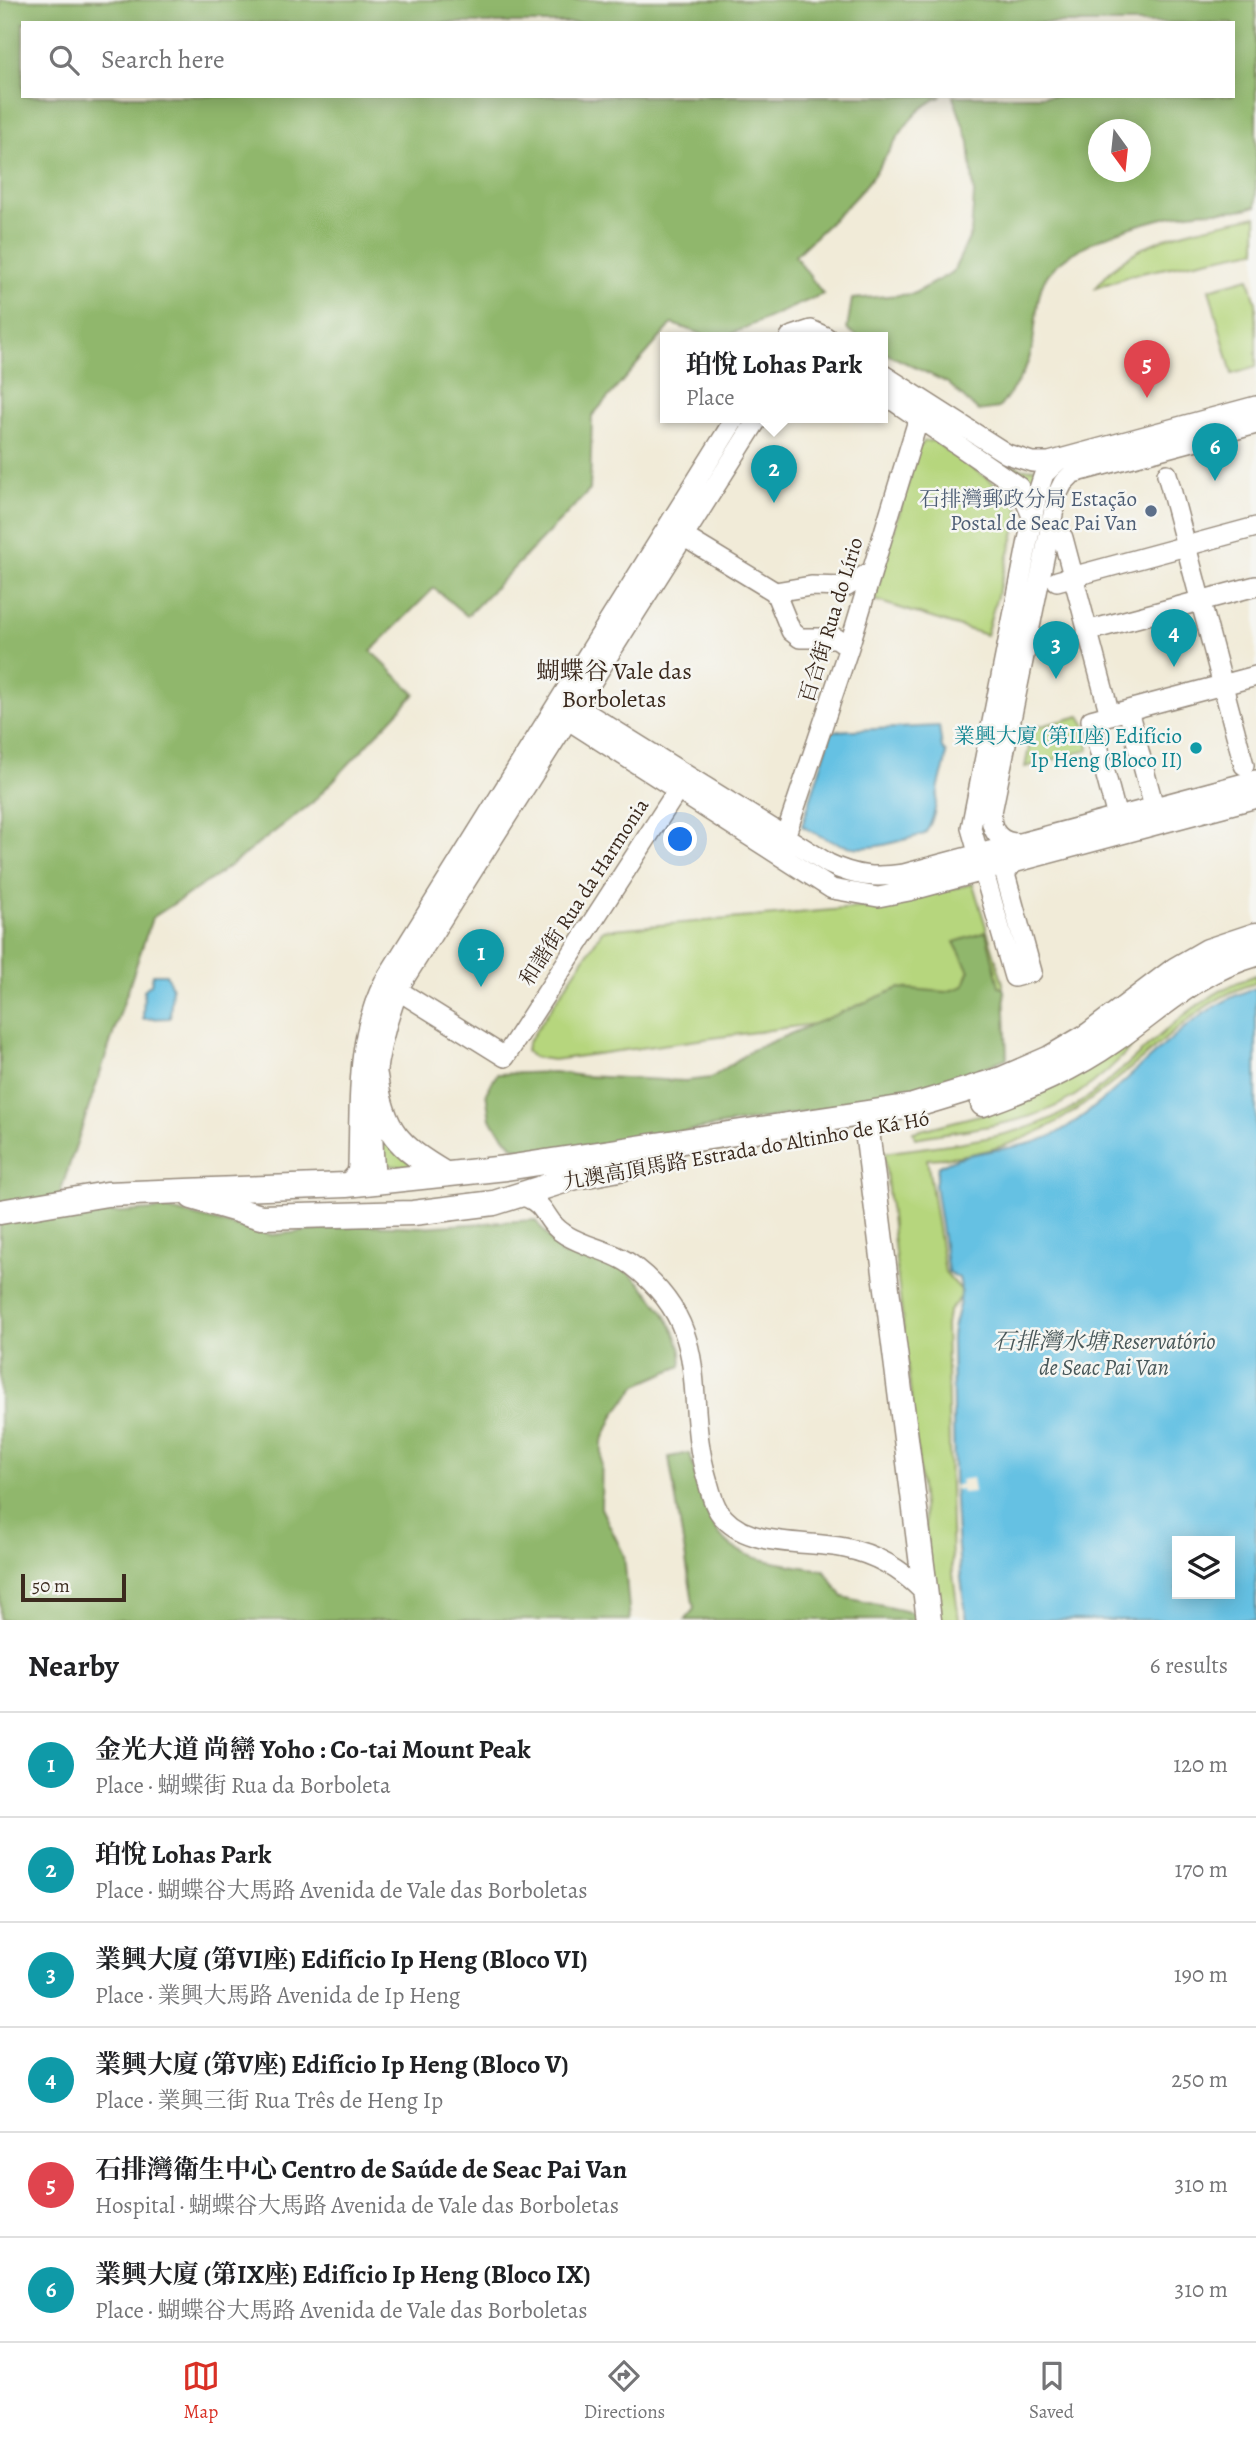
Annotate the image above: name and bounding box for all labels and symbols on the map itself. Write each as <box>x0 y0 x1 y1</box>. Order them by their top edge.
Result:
north arrow <box>1088 119 1151 182</box>
pin: 5 <box>1124 340 1170 398</box>
pin: 6 <box>1192 423 1238 481</box>
pin: 2 <box>751 445 797 503</box>
place label: 石排灣郵政分局 Estação Postal de Seac Pai Van <box>919 485 1137 537</box>
marker: 石排灣郵政分局 Estação Postal de Seac Pai Van <box>1143 503 1159 519</box>
street label: 百合街 Rua do Lírio <box>793 534 869 706</box>
pin: 4 <box>1151 609 1197 667</box>
pin: 3 <box>1033 621 1079 679</box>
district label: 蝴蝶谷 Vale das Borboletas <box>536 655 692 715</box>
place label: 業興大廈 (第II座) Edifício Ip Heng (Bloco II) <box>954 722 1182 774</box>
marker: 業興大廈 (第II座) Edifício Ip Heng (Bloco II) <box>1188 740 1204 756</box>
street label: 和諧街 Rua da Harmonia <box>513 793 655 991</box>
your location <box>663 822 697 856</box>
pin: 1 <box>458 929 504 987</box>
street label: 九澳高頂馬路 Estrada do Altinho de Ká Hó <box>561 1104 931 1196</box>
water label: 石排灣水塘 Reservatório de Seac Pai Van <box>992 1326 1216 1383</box>
scale bar <box>21 1571 126 1603</box>

